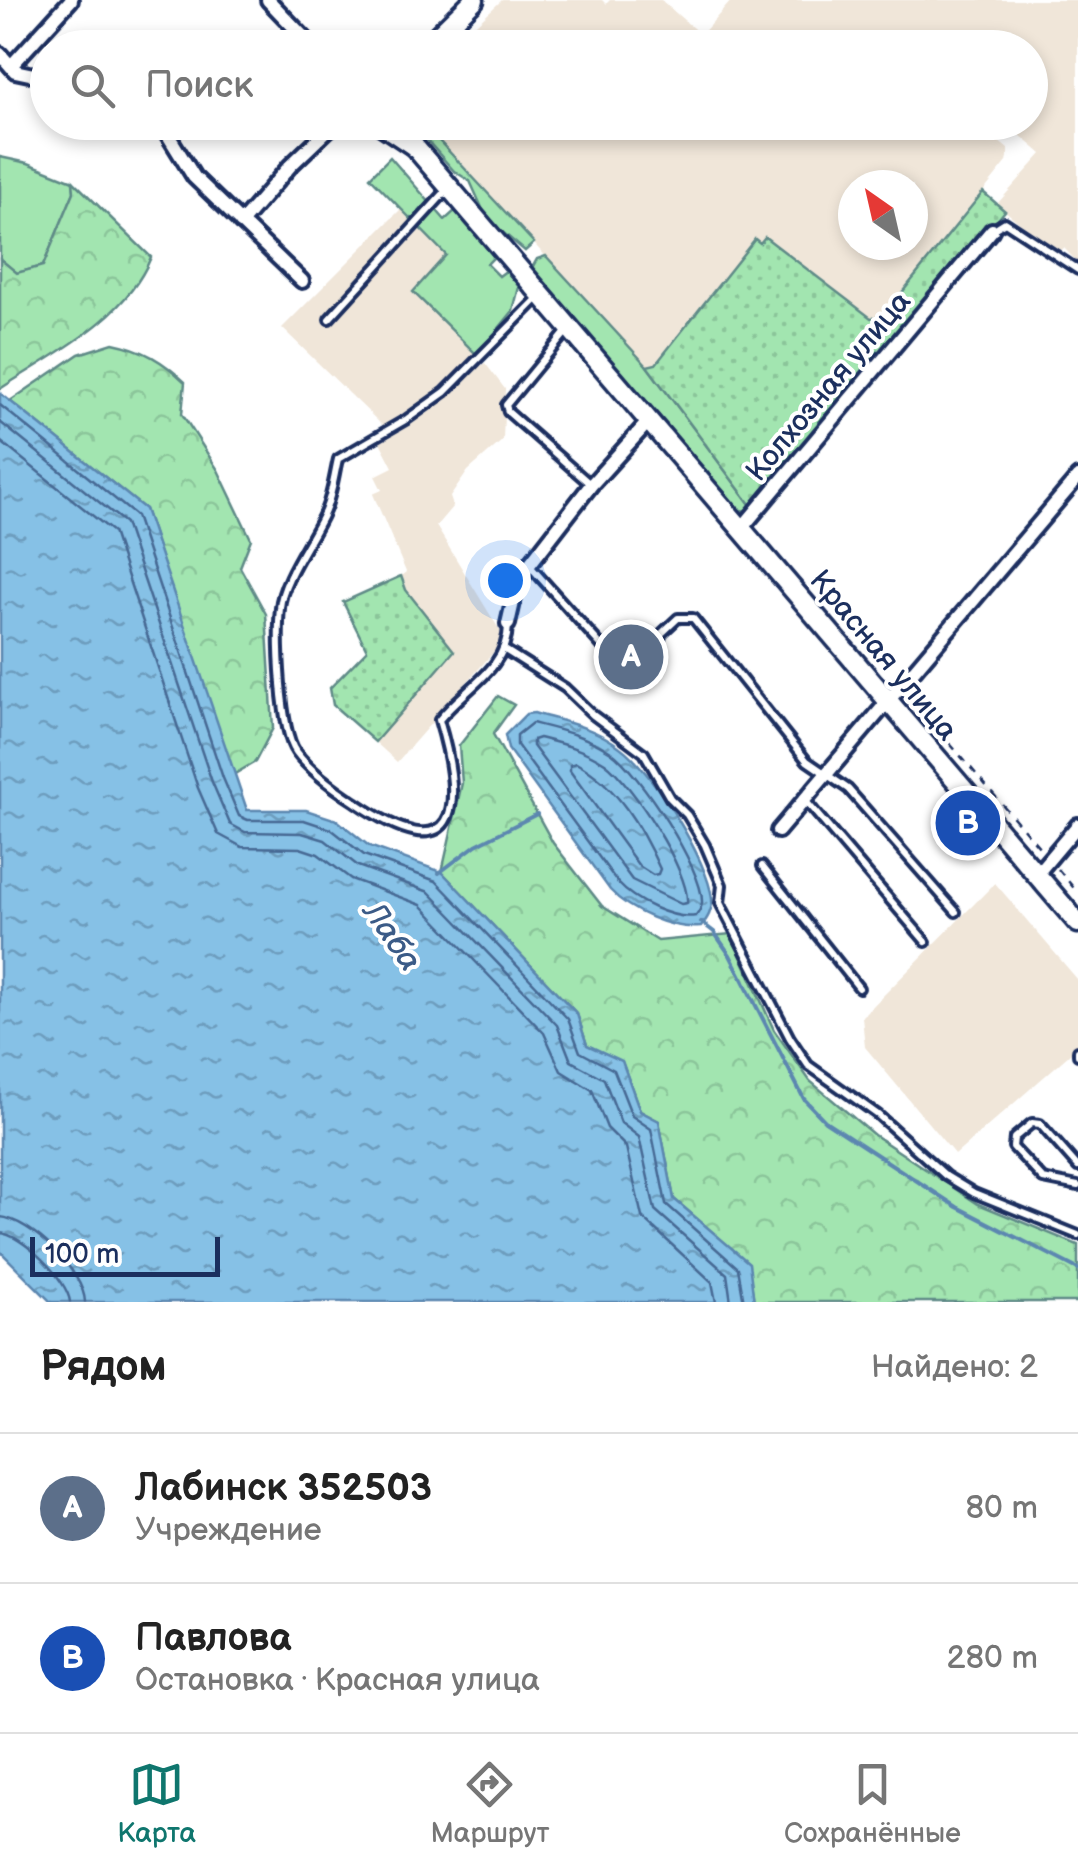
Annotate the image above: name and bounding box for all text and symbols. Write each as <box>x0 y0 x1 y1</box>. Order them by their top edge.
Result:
search box <box>30 30 1048 140</box>
icon: search <box>65 58 120 113</box>
text: Поиск <box>145 63 253 108</box>
north arrow <box>838 170 928 260</box>
street label: Колхозная улица <box>739 284 919 489</box>
your location <box>480 555 531 606</box>
street label: Красная улица <box>802 563 965 748</box>
pin: A <box>598 620 664 694</box>
pin: B <box>936 786 1000 860</box>
water label: Лаба <box>353 893 429 979</box>
scale bar <box>30 1232 220 1276</box>
text: 100 m <box>45 1238 119 1271</box>
text: Рядом <box>40 1342 167 1393</box>
text: Найдено: 2 <box>871 1348 1038 1387</box>
text: Лабинск 352503 <box>135 1466 432 1511</box>
text: A <box>63 1489 82 1528</box>
text: 80 m <box>965 1489 1038 1528</box>
text: Учреждение <box>135 1511 322 1550</box>
text: Павлова <box>135 1616 291 1661</box>
text: B <box>61 1639 84 1678</box>
text: 280 m <box>947 1639 1038 1678</box>
text: Остановка · Красная улица <box>135 1661 540 1700</box>
tab: Карта <box>117 1757 196 1850</box>
tab: Маршрут <box>430 1757 550 1850</box>
tab: Сохранённые <box>784 1757 961 1850</box>

